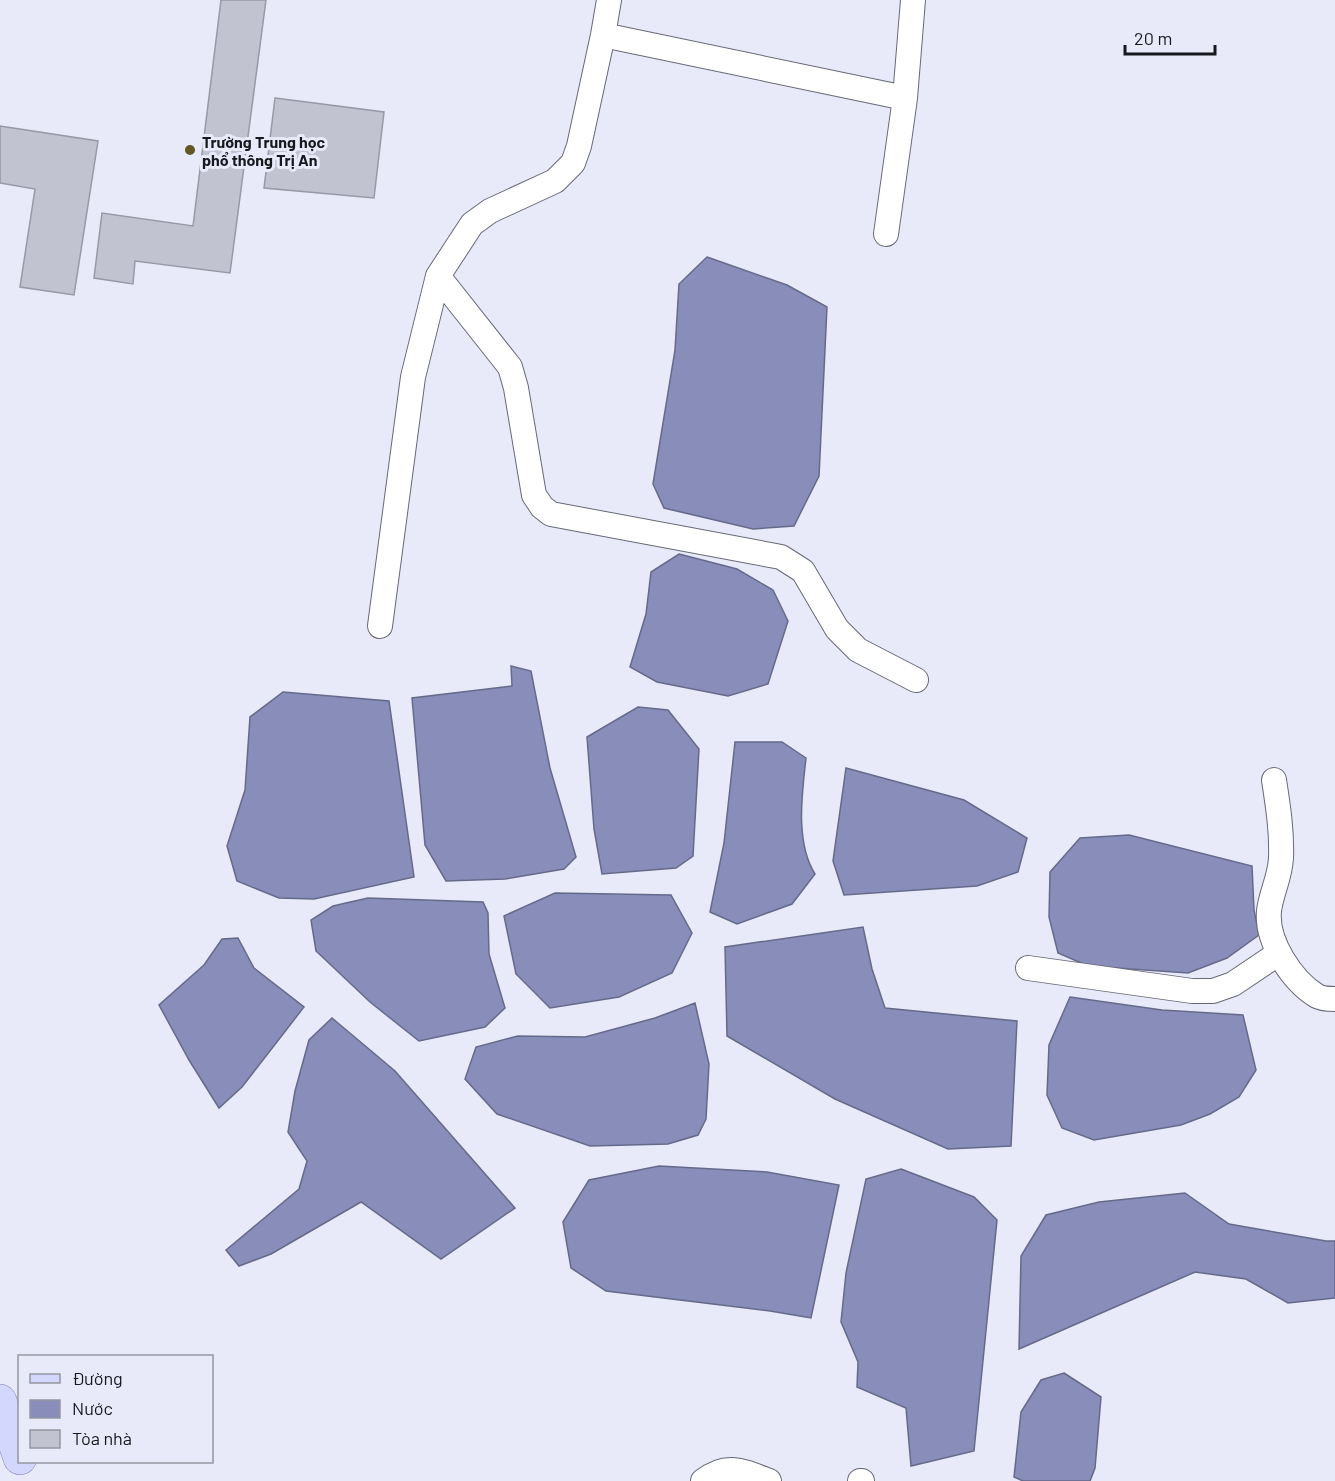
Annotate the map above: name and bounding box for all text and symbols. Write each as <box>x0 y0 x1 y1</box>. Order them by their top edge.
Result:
scale bar <box>1125 18 1215 56</box>
text: 20 m <box>1134 27 1172 49</box>
place label: Trường Trung học phổ thông Trị An <box>202 132 326 169</box>
marker: Trường Trung học phổ thông Trị An <box>183 143 197 157</box>
legend <box>18 1355 213 1463</box>
text: Đường <box>72 1367 123 1389</box>
text: Nước <box>72 1397 113 1419</box>
text: Tòa nhà <box>72 1427 132 1449</box>

